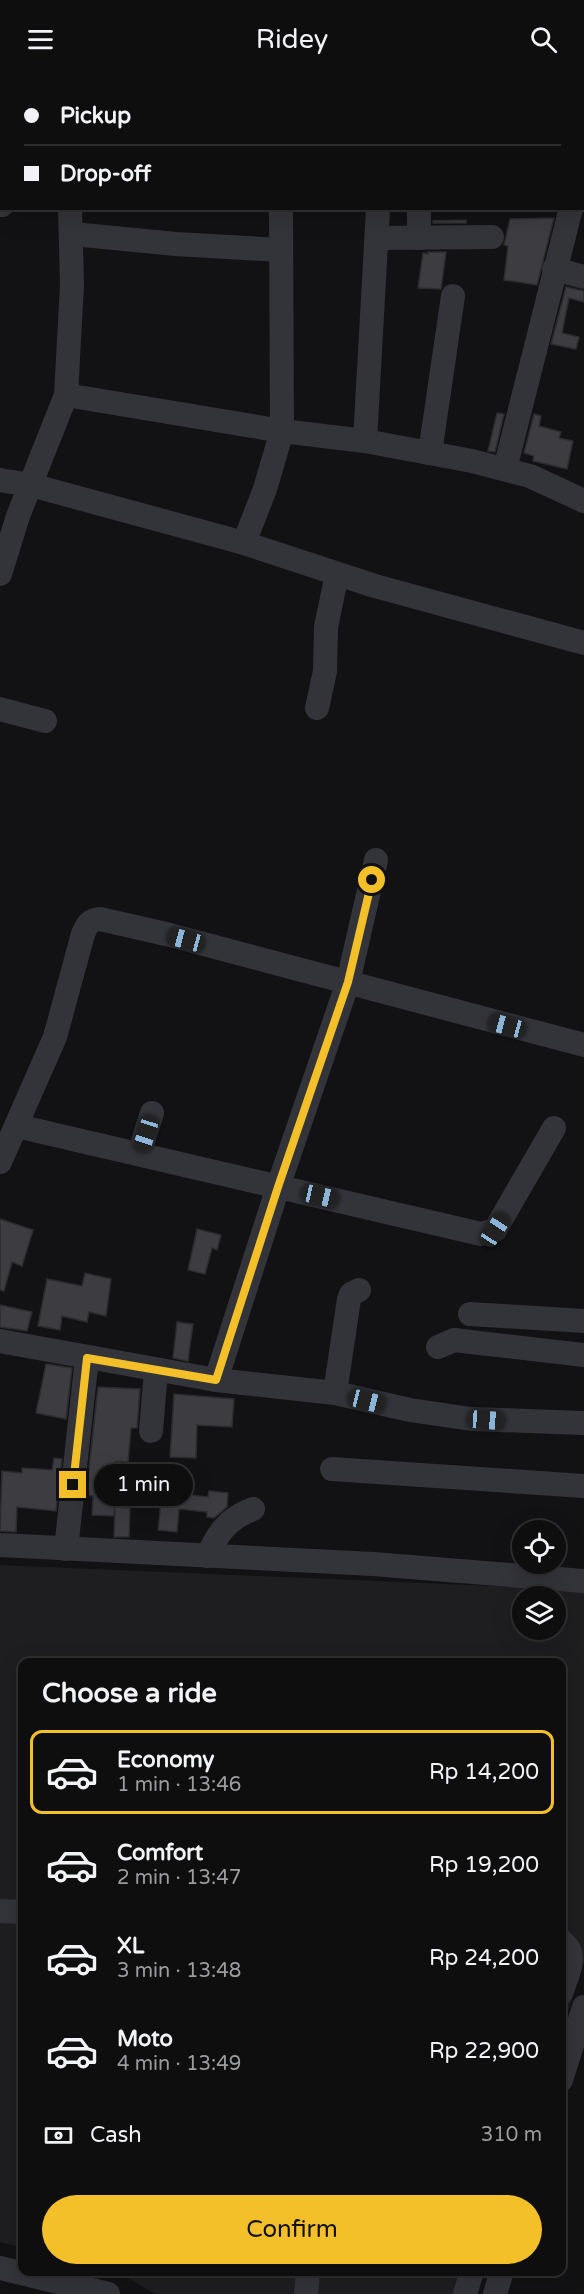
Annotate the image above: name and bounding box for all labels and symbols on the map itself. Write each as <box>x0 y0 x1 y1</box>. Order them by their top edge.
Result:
route start <box>358 866 385 893</box>
car <box>166 927 206 953</box>
car <box>487 1013 527 1039</box>
car <box>132 1114 160 1154</box>
car <box>300 1183 340 1209</box>
car <box>478 1210 512 1250</box>
car <box>347 1388 387 1414</box>
car <box>467 1410 505 1430</box>
callout: 1 min <box>94 1464 193 1506</box>
route end <box>59 1471 86 1498</box>

